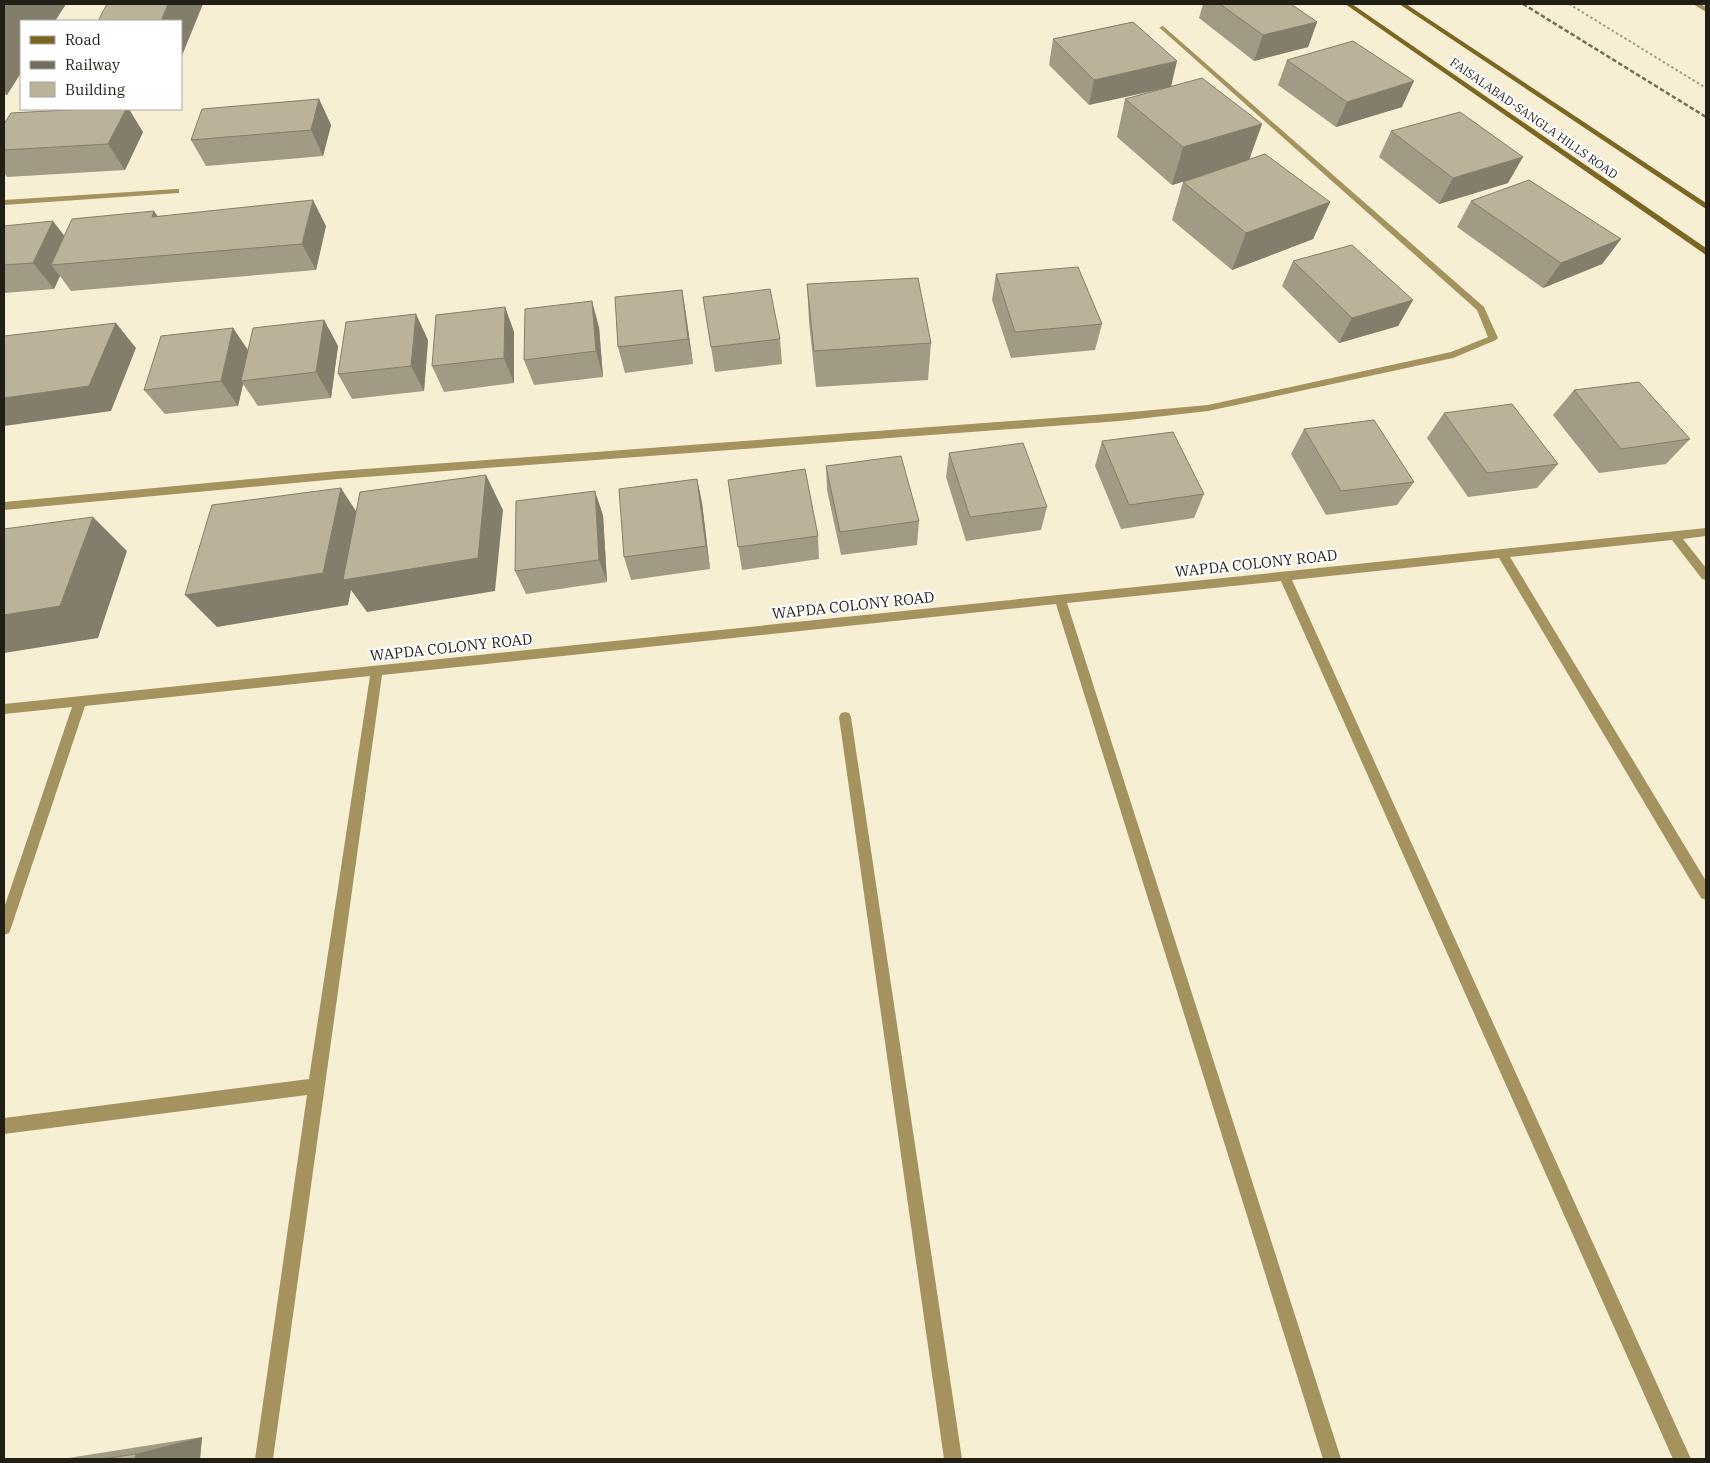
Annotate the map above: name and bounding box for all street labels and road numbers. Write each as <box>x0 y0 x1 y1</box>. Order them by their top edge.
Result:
street label: FAISALABAD-SANGLA HILLS ROAD <box>1447 54 1621 182</box>
street label: WAPDA COLONY ROAD <box>1174 545 1338 581</box>
street label: WAPDA COLONY ROAD <box>771 587 935 623</box>
street label: WAPDA COLONY ROAD <box>369 629 533 665</box>

